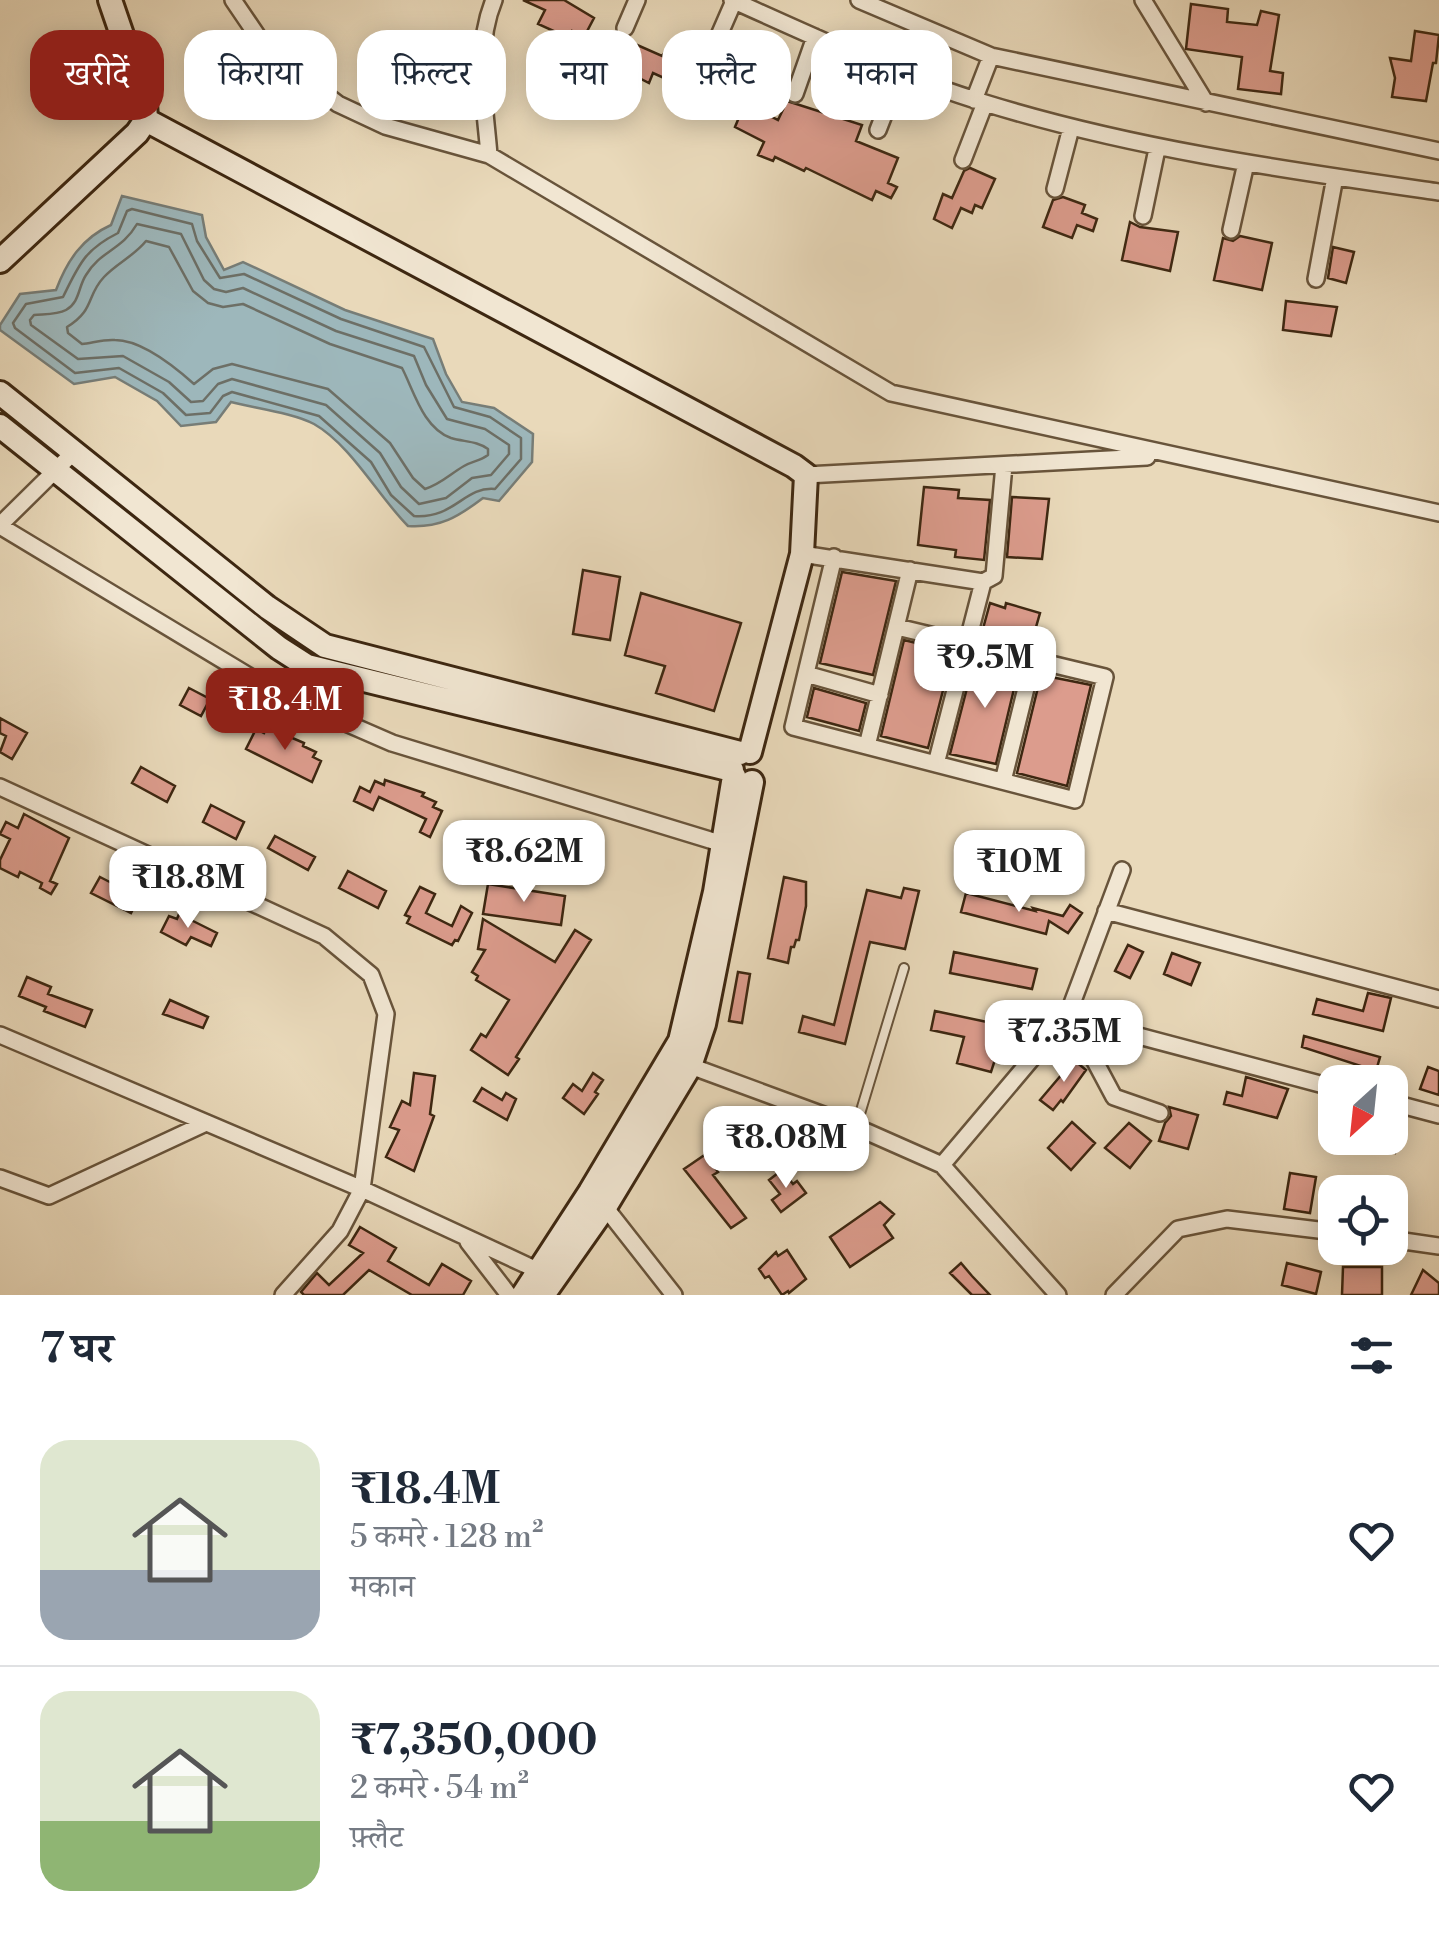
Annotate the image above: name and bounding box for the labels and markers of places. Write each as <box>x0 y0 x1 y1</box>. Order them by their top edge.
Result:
pin: ₹9.5M <box>915 626 1055 711</box>
pin: ₹18.4M <box>204 668 366 753</box>
pin: ₹8.62M <box>443 820 605 905</box>
pin: ₹10M <box>960 830 1078 915</box>
pin: ₹18.8M <box>107 846 269 931</box>
pin: ₹7.35M <box>983 1000 1145 1085</box>
pin: ₹8.08M <box>705 1106 867 1191</box>

